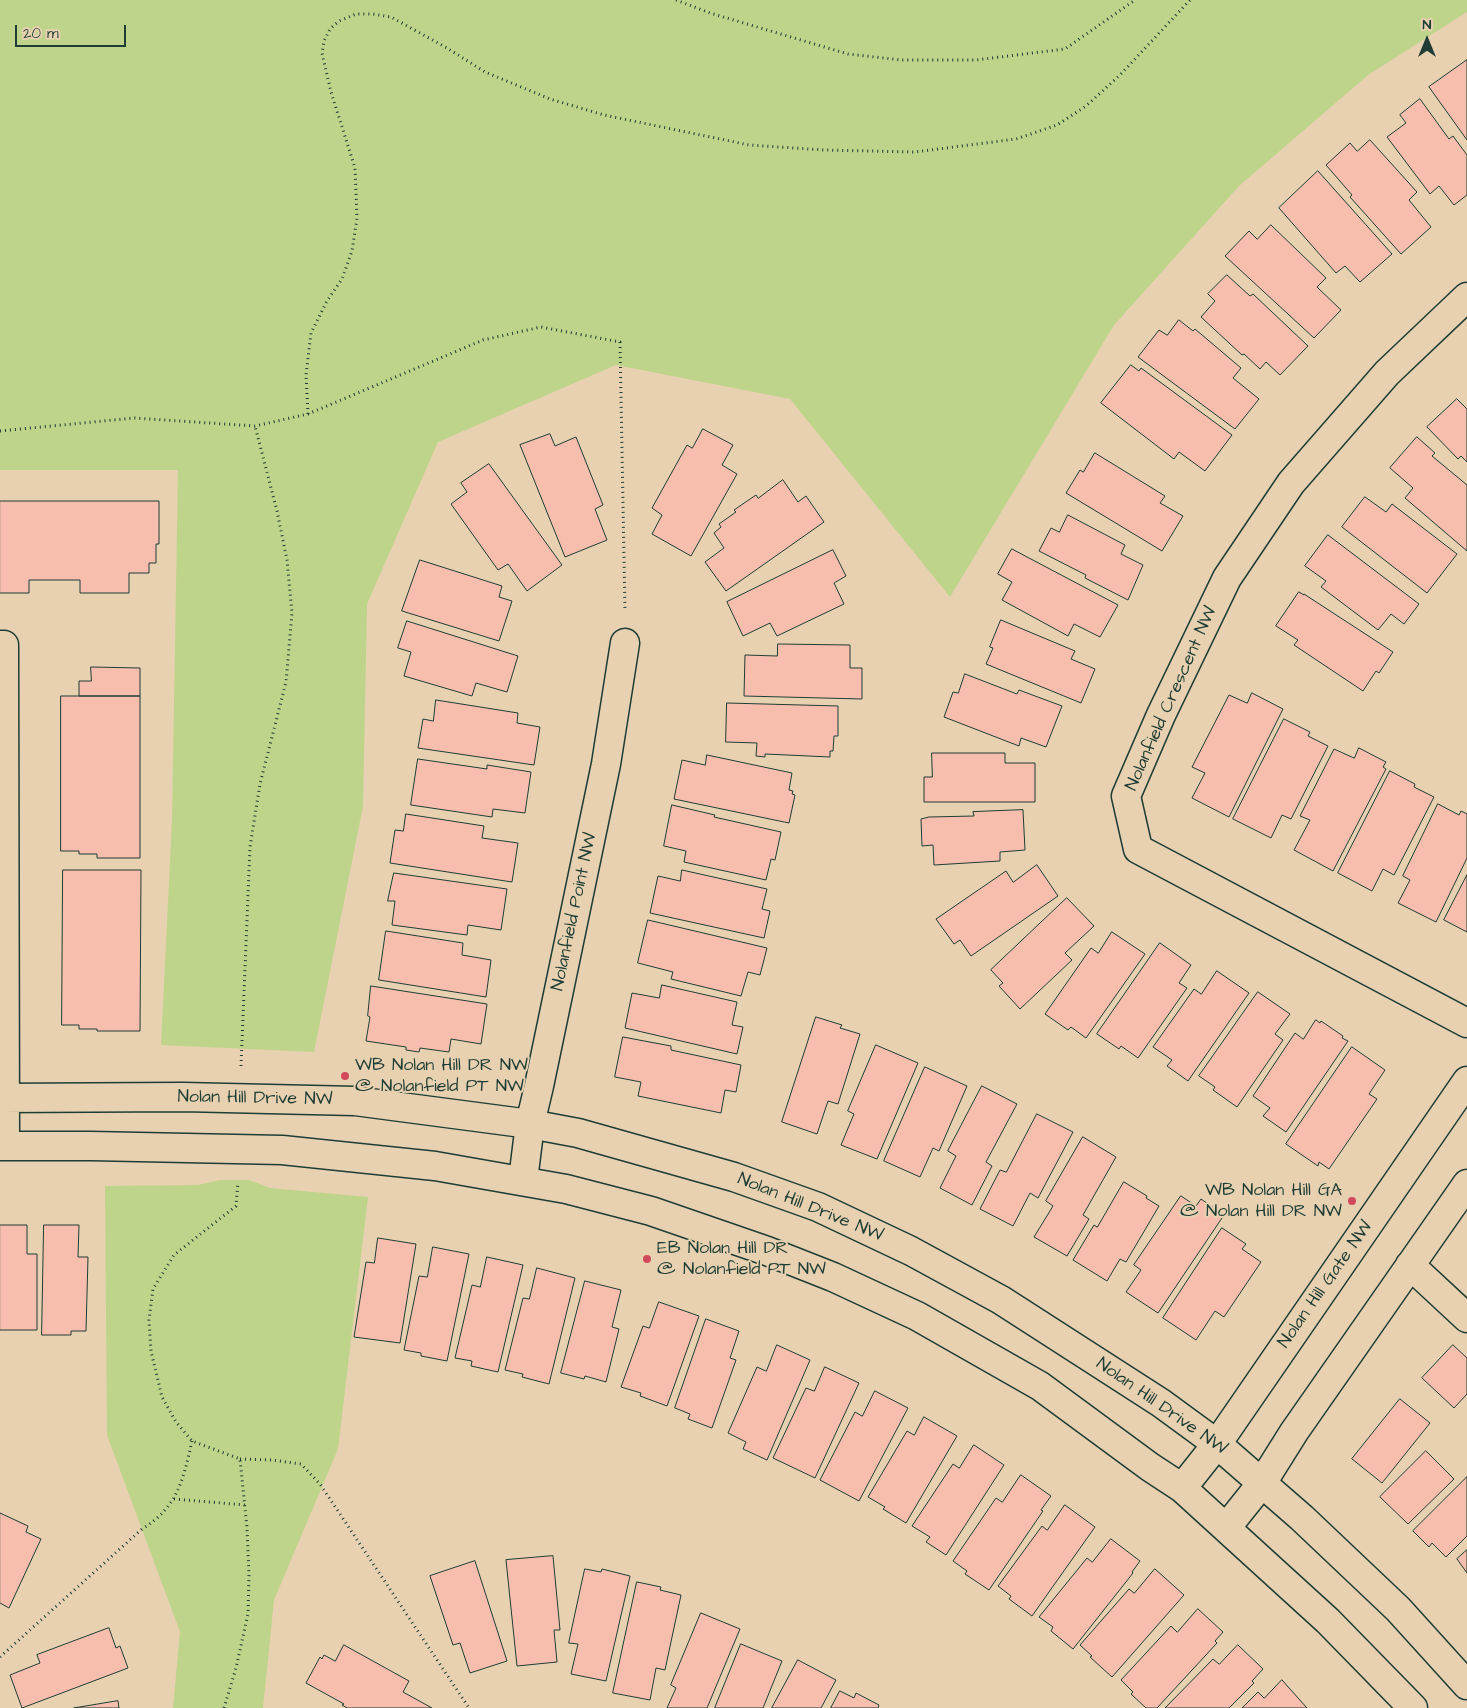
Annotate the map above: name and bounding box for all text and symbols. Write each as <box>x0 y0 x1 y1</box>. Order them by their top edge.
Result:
scale bar <box>18 15 129 47</box>
north arrow <box>1402 15 1452 65</box>
text: N <box>1423 15 1431 35</box>
text: 20 m <box>23 23 59 44</box>
street label: Nolanfield Crescent NW <box>1122 604 1222 794</box>
street label: Nolanfield Point NW <box>548 831 602 993</box>
place label: WB Nolan Hill DR NW @ Nolanfield PT NW <box>355 1055 528 1098</box>
marker: WB Nolan Hill DR NW @ Nolanfield PT NW <box>339 1070 351 1082</box>
street label: Nolan Hill Drive NW <box>177 1087 333 1111</box>
street label: Nolan Hill Drive NW <box>734 1169 886 1247</box>
place label: WB Nolan Hill GA @ Nolan Hill DR NW <box>1180 1180 1342 1222</box>
marker: WB Nolan Hill GA @ Nolan Hill DR NW <box>1346 1195 1358 1207</box>
street label: Nolan Hill Gate NW <box>1274 1217 1378 1353</box>
place label: EB Nolan Hill DR @ Nolanfield PT NW <box>657 1238 826 1280</box>
marker: EB Nolan Hill DR @ Nolanfield PT NW <box>641 1253 653 1265</box>
street label: Nolan Hill Drive NW <box>1091 1354 1231 1460</box>

